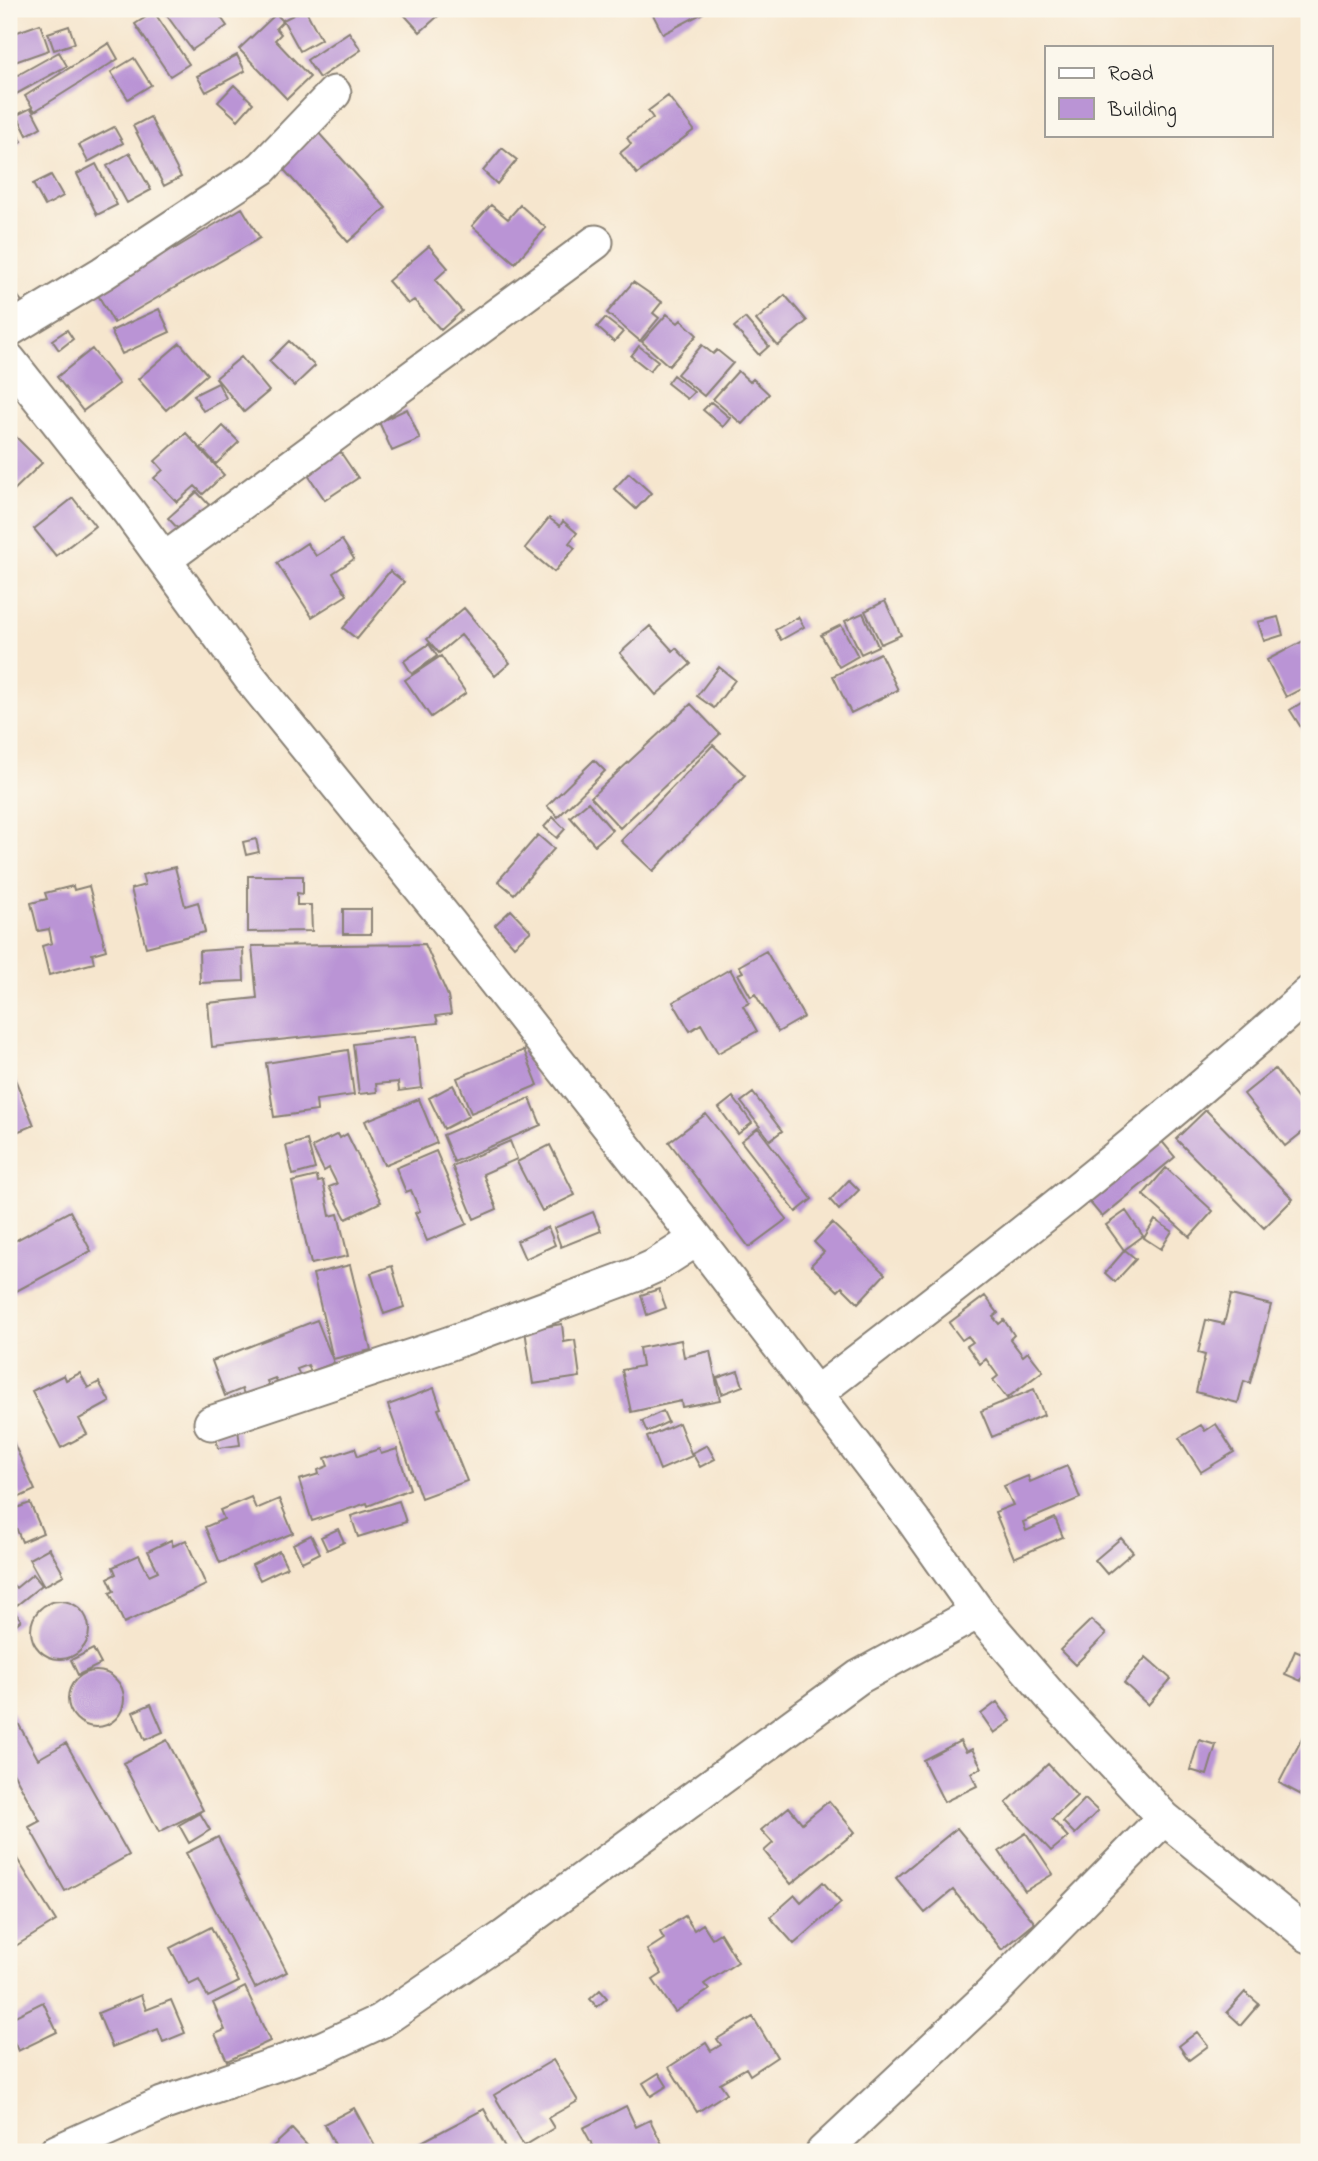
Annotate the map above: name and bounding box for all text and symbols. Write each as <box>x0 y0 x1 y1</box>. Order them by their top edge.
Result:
legend <box>1045 46 1272 136</box>
text: Road <box>1108 60 1154 90</box>
text: Building <box>1107 96 1177 128</box>

